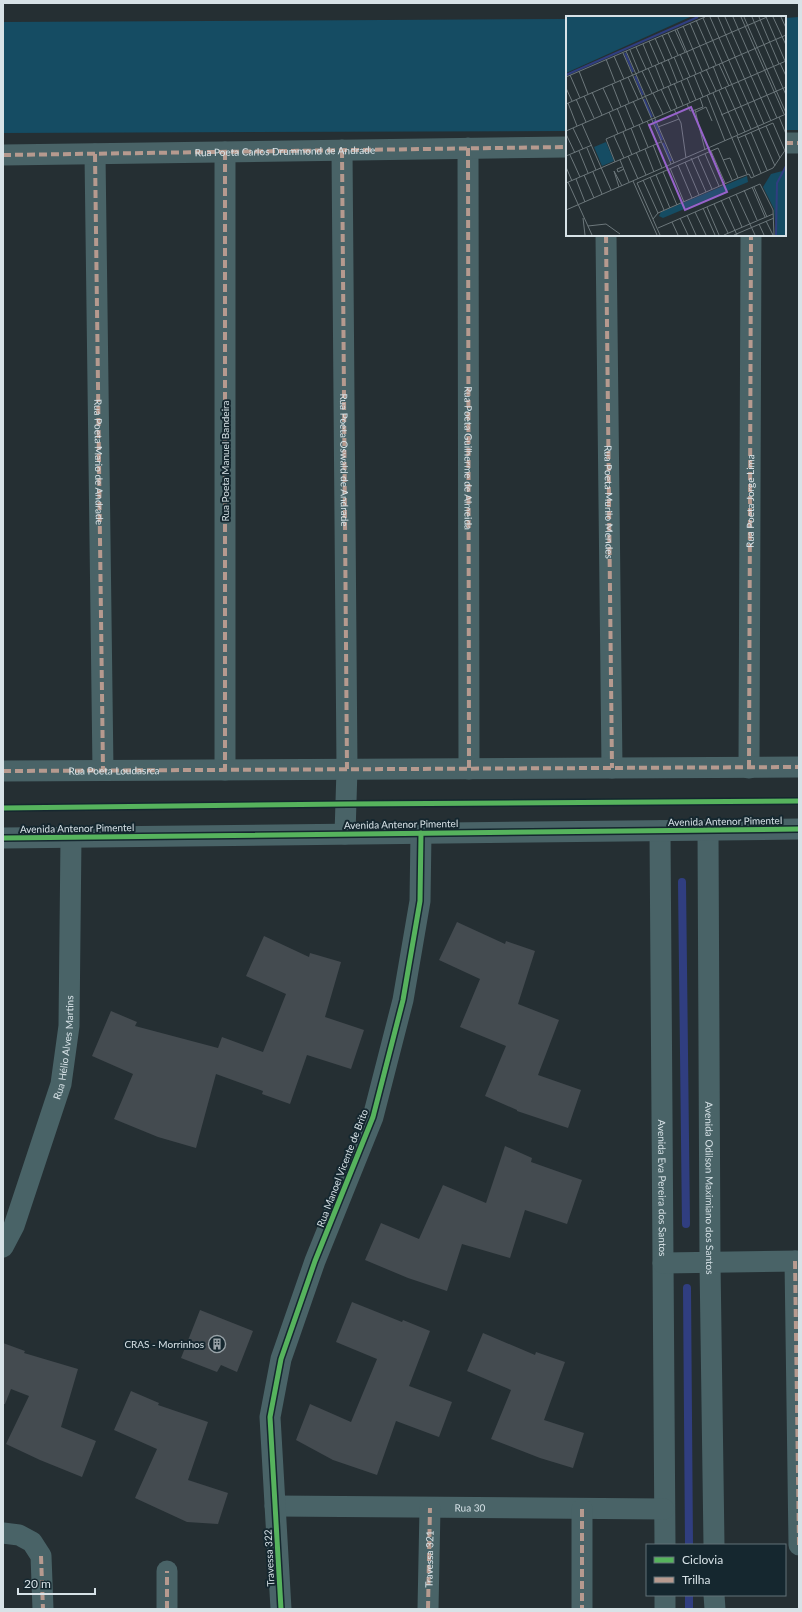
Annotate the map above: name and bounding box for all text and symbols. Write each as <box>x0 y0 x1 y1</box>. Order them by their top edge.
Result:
inset map <box>566 16 786 236</box>
street label: Rua Poeta Carlos Drummond de Andrade <box>195 144 375 158</box>
street label: Rua Poeta Guilherme de Almeida <box>462 386 475 530</box>
street label: Rua Poeta Oswald de Andrade <box>338 393 351 527</box>
street label: Rua Poeta Mario de Andrade <box>92 399 106 525</box>
street label: Rua Poeta Manuel Bandeira <box>219 400 231 522</box>
street label: Rua Poeta Murilo Mendes <box>602 445 616 559</box>
street label: Rua Poeta Jorge Lima <box>744 454 756 548</box>
street label: Rua Poeta Loudasrca <box>68 764 160 777</box>
street label: Avenida Antenor Pimentel <box>668 814 782 828</box>
street label: Avenida Antenor Pimentel <box>344 817 458 831</box>
street label: Avenida Antenor Pimentel <box>20 821 134 835</box>
street label: Rua Hélio Alves Martins <box>50 995 75 1101</box>
street label: Avenida Odilson Maximiano dos Santos <box>703 1102 716 1275</box>
street label: Rua Manoel Vicente de Brito <box>314 1107 370 1229</box>
street label: Avenida Eva Pereira dos Santos <box>656 1120 669 1256</box>
building icon: CRAS - Morrinhos <box>207 1334 227 1354</box>
place label: CRAS - Morrinhos <box>124 1338 204 1350</box>
street label: Rua 30 <box>455 1501 486 1514</box>
street label: Travessa 322 <box>262 1529 276 1587</box>
street label: Travessa 321 <box>422 1530 436 1588</box>
legend <box>646 1544 786 1596</box>
text: Ciclovia <box>682 1552 723 1567</box>
scale bar <box>18 1570 95 1596</box>
text: Trilha <box>682 1572 711 1587</box>
text: 20 m <box>24 1576 51 1591</box>

